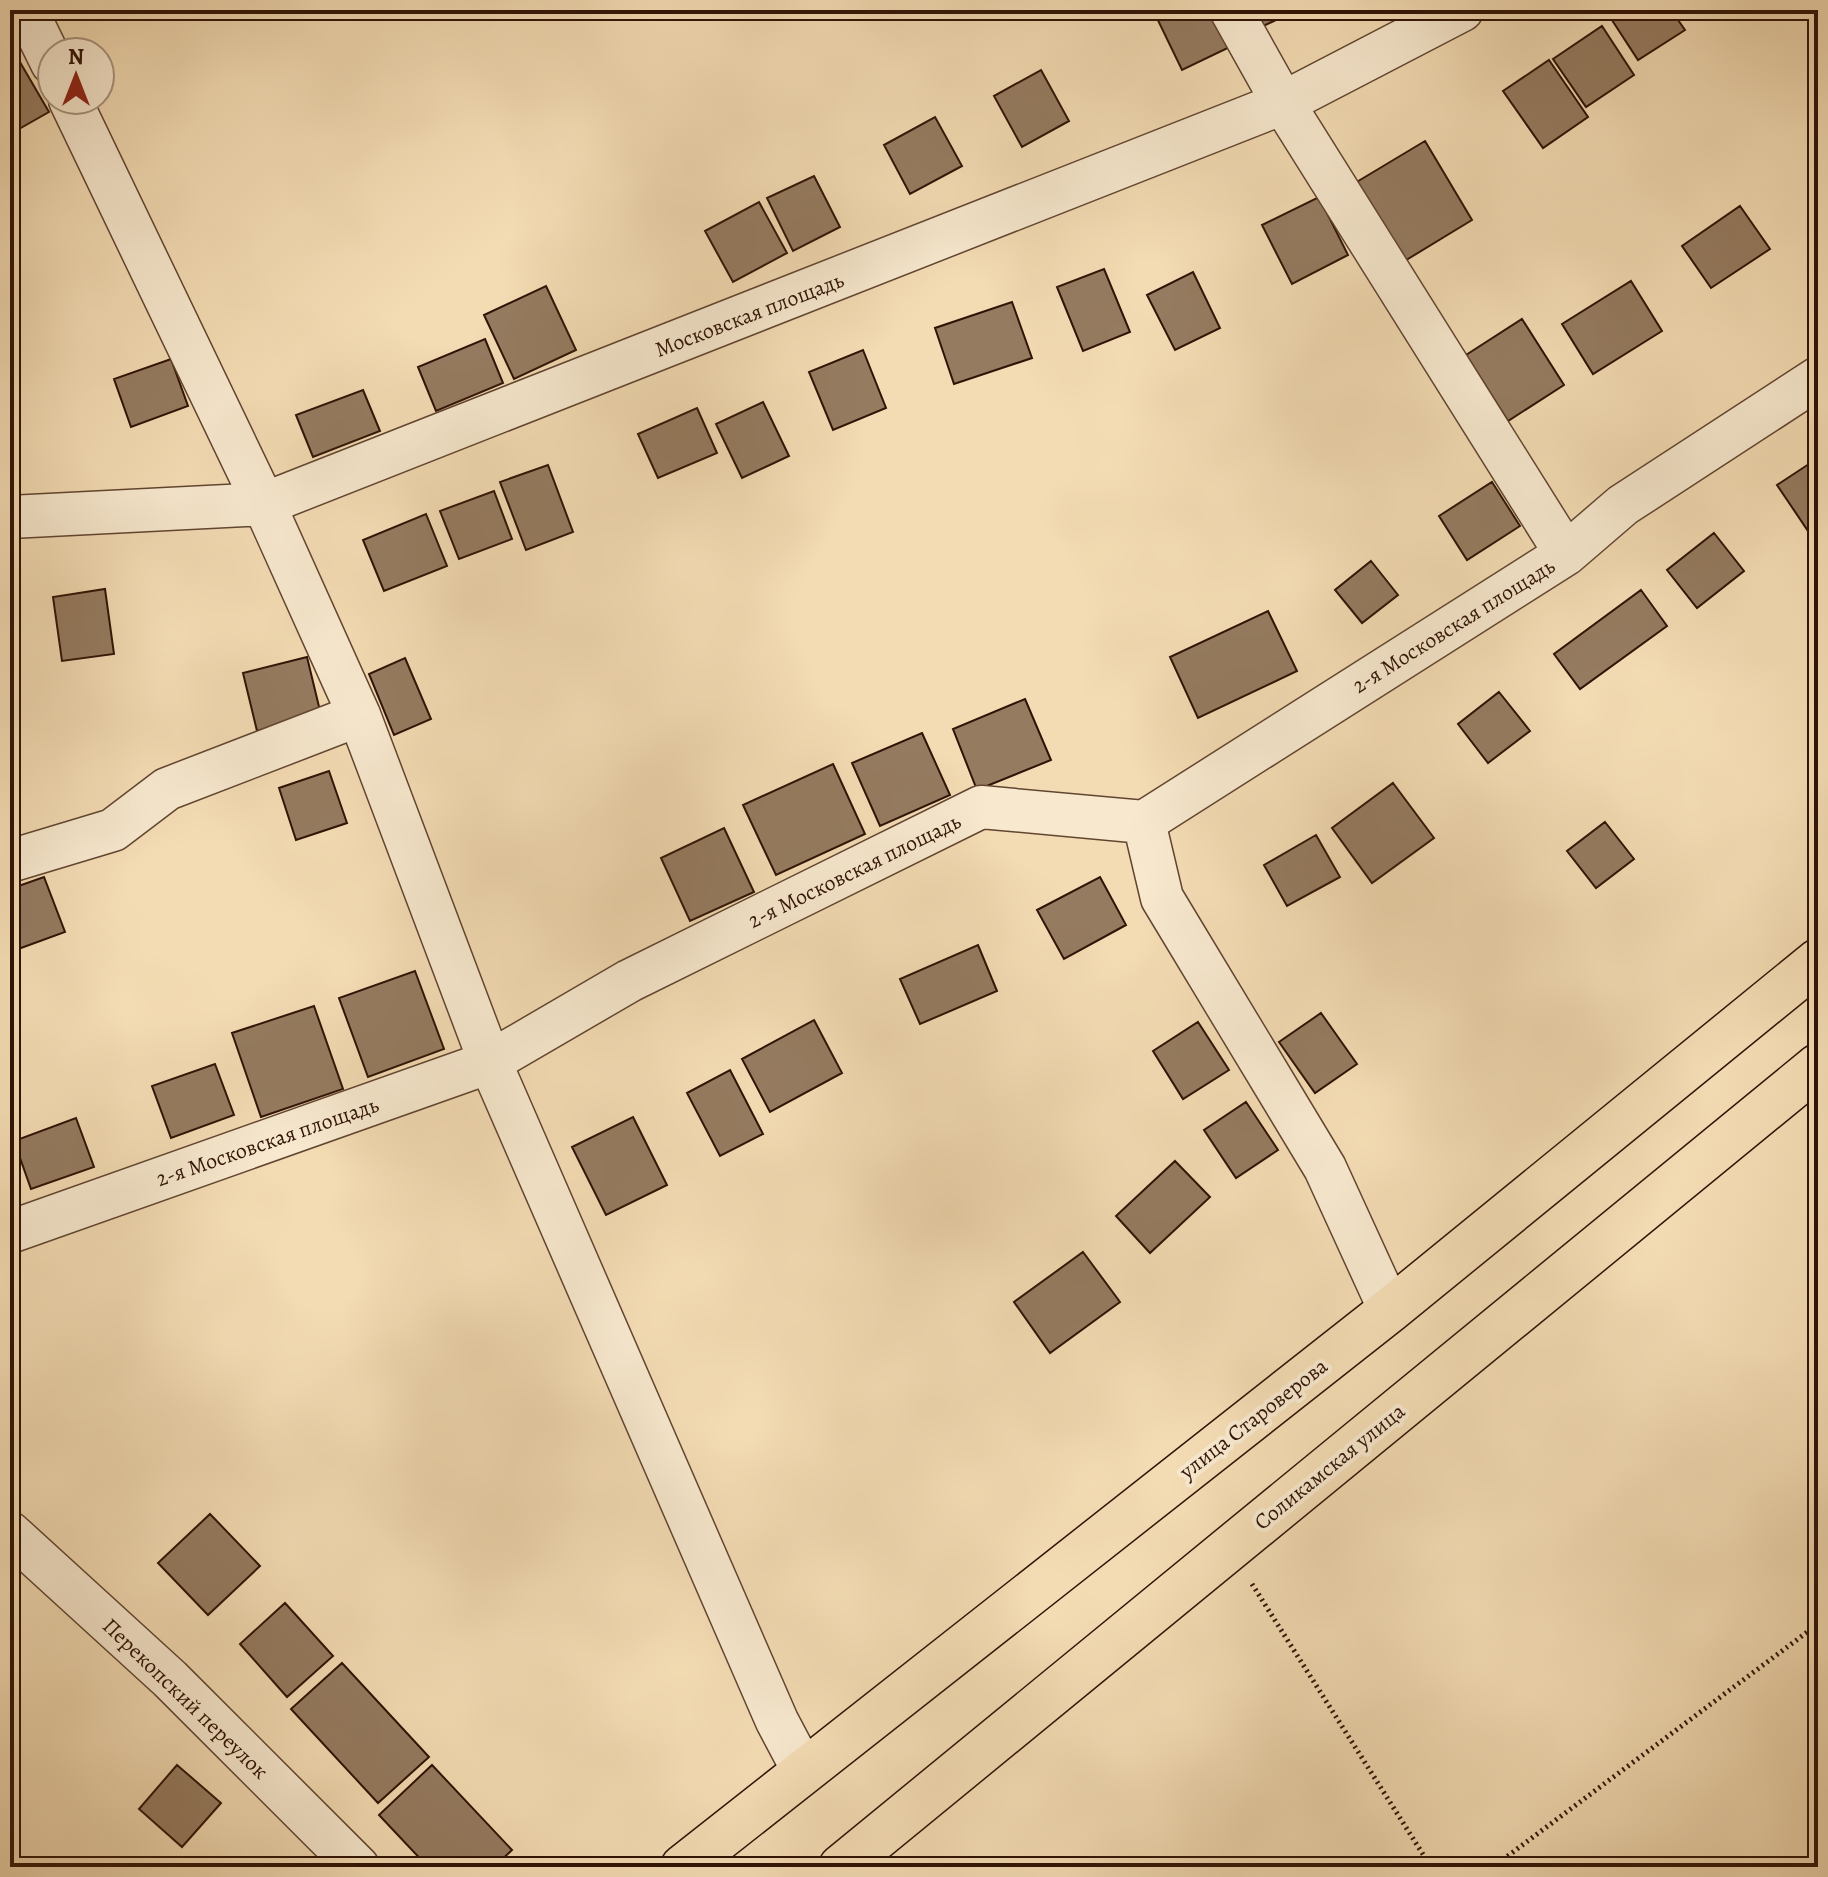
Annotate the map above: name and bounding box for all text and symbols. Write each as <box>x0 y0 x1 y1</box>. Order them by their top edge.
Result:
north arrow <box>36 36 116 116</box>
text: N <box>68 42 84 72</box>
street label: Московская площадь <box>651 265 849 365</box>
street label: 2-я Московская площадь <box>1347 551 1561 700</box>
street label: 2-я Московская площадь <box>743 806 966 936</box>
street label: 2-я Московская площадь <box>152 1090 383 1194</box>
street label: улица Староверова <box>1172 1351 1335 1487</box>
street label: Соликамская улица <box>1248 1396 1412 1537</box>
street label: Перекопский переулок <box>96 1611 275 1786</box>

